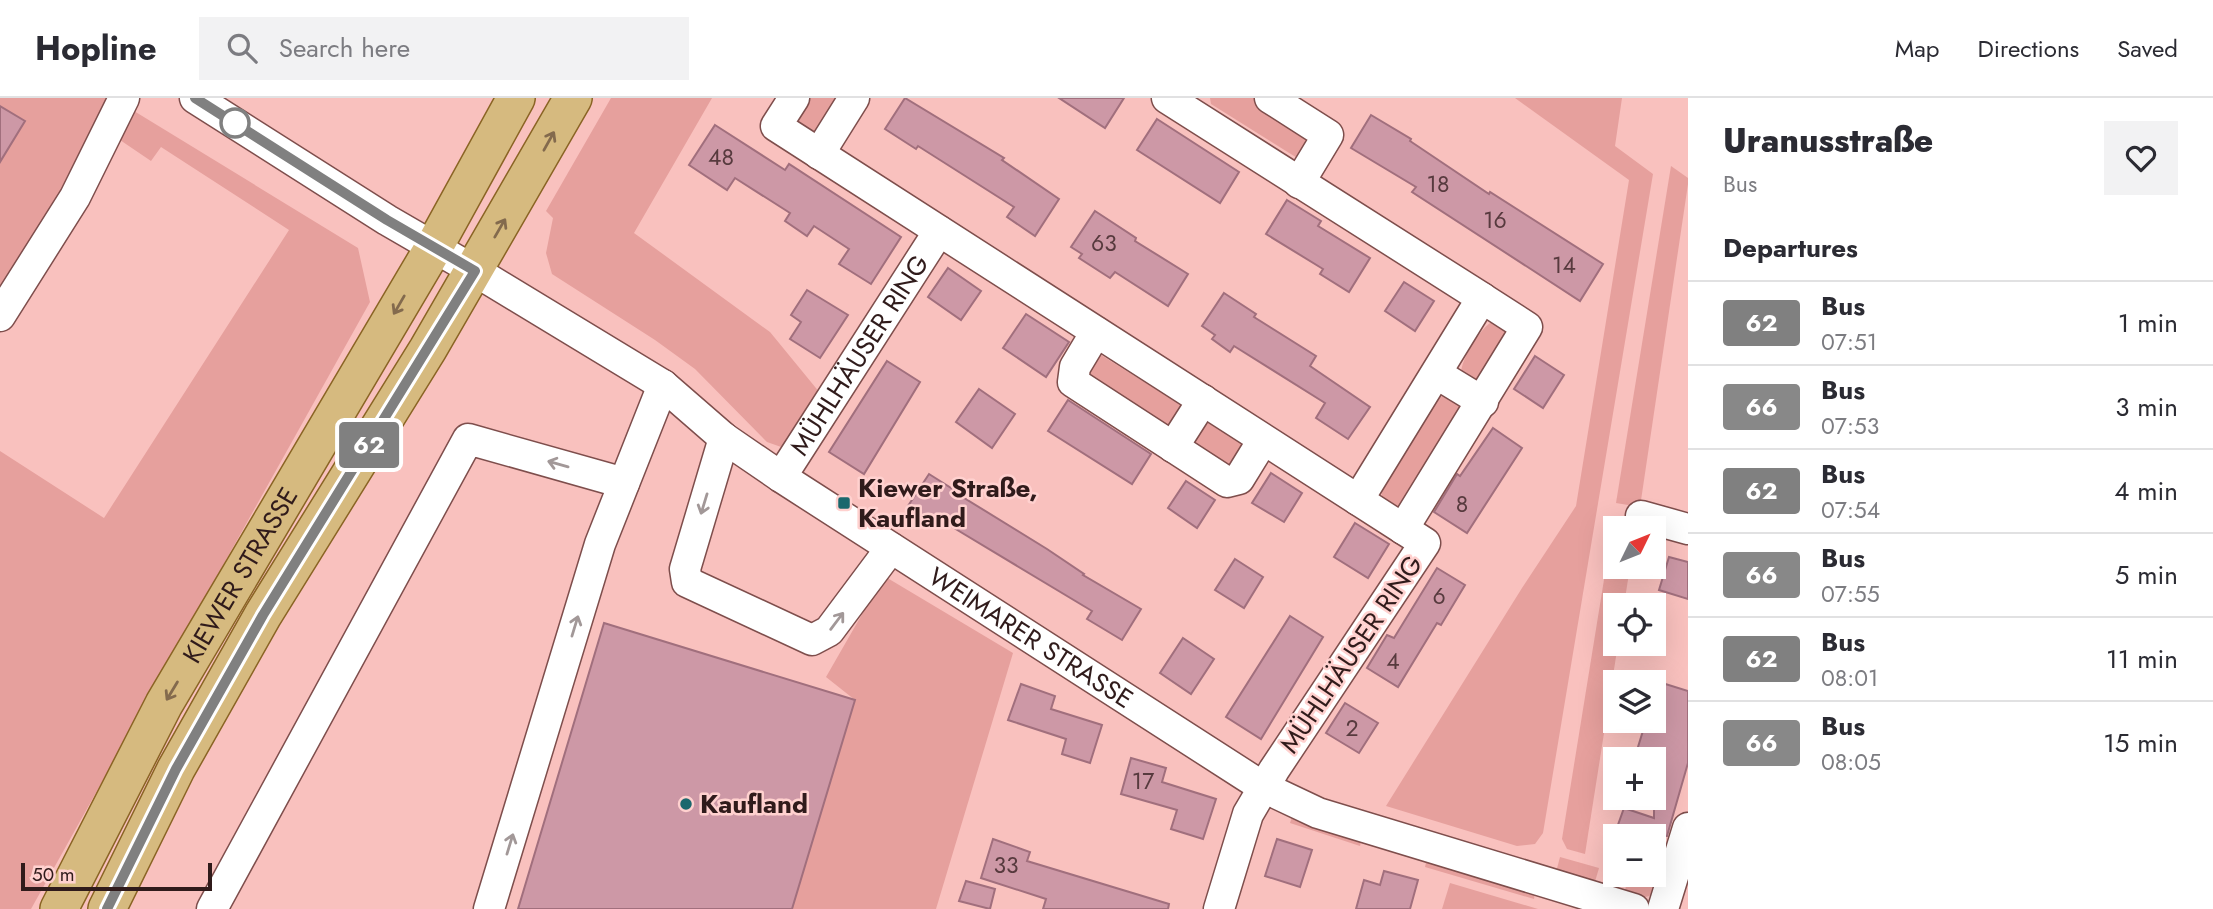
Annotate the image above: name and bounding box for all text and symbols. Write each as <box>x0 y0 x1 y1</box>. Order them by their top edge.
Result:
search box <box>199 17 689 80</box>
text: Hopline <box>35 25 157 72</box>
icon: search <box>223 29 261 67</box>
text: Search here <box>279 29 410 67</box>
text: Map <box>1895 31 1940 66</box>
text: Directions <box>1978 31 2079 66</box>
text: Saved <box>2117 31 2178 66</box>
unlabelled marker <box>220 108 250 138</box>
text: Uranusstraße <box>1723 117 1933 164</box>
button: heart <box>2104 121 2178 195</box>
one-way arrow <box>542 132 556 152</box>
house number: 48 <box>708 140 734 174</box>
house number: 18 <box>1427 167 1449 201</box>
text: Bus <box>1723 167 1757 201</box>
house number: 16 <box>1483 203 1507 237</box>
one-way arrow <box>493 218 507 238</box>
house number: 63 <box>1091 226 1117 260</box>
text: Departures <box>1723 229 1858 267</box>
street label: MÜHLHÄUSER RING <box>781 247 938 463</box>
house number: 14 <box>1552 248 1576 282</box>
text: Bus <box>1821 287 1865 325</box>
one-way arrow <box>392 295 406 315</box>
text: 1 min <box>2118 304 2178 342</box>
text: 62 <box>1746 305 1777 340</box>
text: 07:51 <box>1821 325 1877 359</box>
text: Bus <box>1821 371 1865 409</box>
text: 3 min <box>2115 388 2178 426</box>
text: 66 <box>1745 389 1778 424</box>
text: 07:53 <box>1821 409 1879 443</box>
line badge: 62 <box>338 422 400 468</box>
text: 62 <box>353 427 385 462</box>
text: Bus <box>1821 455 1865 493</box>
one-way arrow <box>547 457 570 470</box>
place label: Kiewer Straße, Kaufland <box>858 469 1038 537</box>
text: 4 min <box>2114 472 2178 510</box>
text: 62 <box>1746 473 1777 508</box>
street label: KIEWER STRASSE <box>173 480 307 670</box>
house number: 8 <box>1456 487 1468 521</box>
one-way arrow <box>696 492 709 514</box>
text: 07:54 <box>1821 493 1880 527</box>
marker: Kiewer Straße, Kaufland <box>836 495 852 511</box>
north arrow <box>1603 516 1666 579</box>
map controls <box>1603 516 1666 887</box>
text: Bus <box>1821 539 1865 577</box>
street label: MÜHLHÄUSER RING <box>1270 547 1432 761</box>
text: 5 min <box>2115 556 2178 594</box>
text: 66 <box>1745 557 1778 592</box>
street label: WEIMARER STRASSE <box>921 558 1141 718</box>
text: 07:55 <box>1821 577 1880 611</box>
house number: 6 <box>1432 579 1446 613</box>
button: locate <box>1603 593 1666 656</box>
one-way arrow <box>829 612 844 631</box>
one-way arrow <box>570 615 583 637</box>
text: Bus <box>1821 623 1865 661</box>
text: 11 min <box>2106 640 2178 678</box>
text: 62 <box>1746 641 1777 676</box>
house number: 4 <box>1386 644 1400 678</box>
text: 08:01 <box>1821 661 1878 695</box>
button: layers <box>1603 670 1666 733</box>
one-way arrow <box>164 681 178 701</box>
text: Bus <box>1821 707 1865 745</box>
house number: 2 <box>1345 711 1359 745</box>
text: 15 min <box>2103 724 2178 762</box>
text: 66 <box>1745 725 1778 760</box>
text: 08:05 <box>1821 745 1881 779</box>
button: + <box>1603 747 1666 810</box>
house number: 17 <box>1132 764 1154 798</box>
place label: Kaufland <box>700 785 808 823</box>
marker: Kaufland <box>678 796 694 812</box>
button: − <box>1603 824 1666 887</box>
one-way arrow <box>504 833 517 855</box>
house number: 33 <box>993 848 1019 882</box>
scale bar <box>21 860 212 892</box>
text: 50 m <box>32 861 75 888</box>

